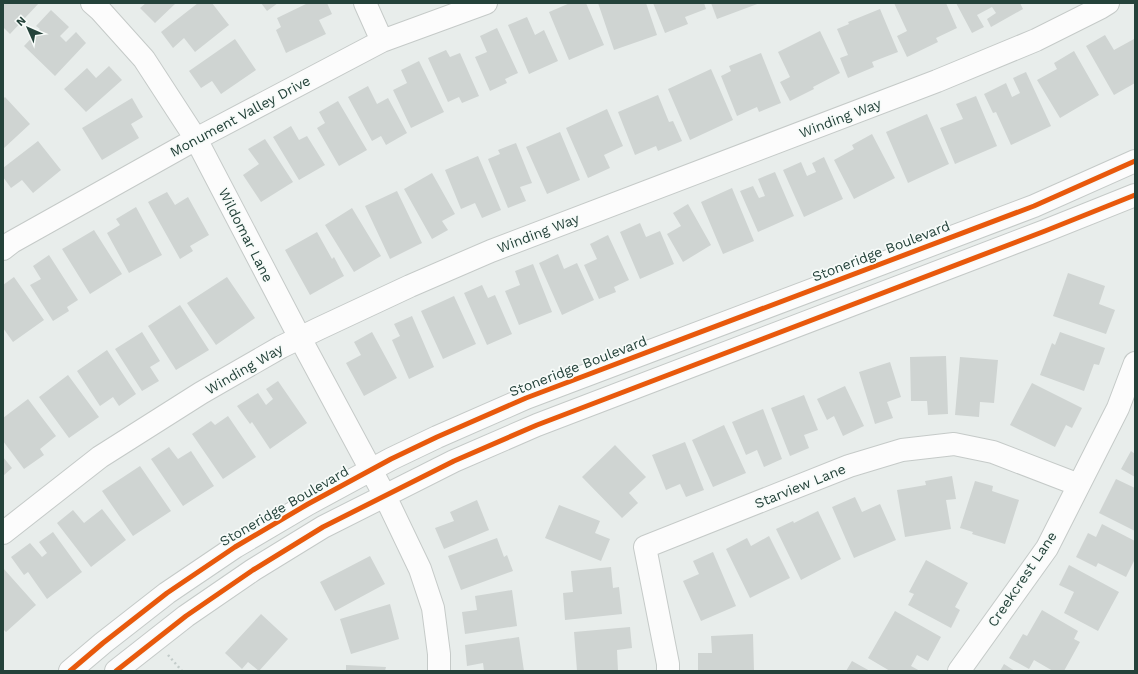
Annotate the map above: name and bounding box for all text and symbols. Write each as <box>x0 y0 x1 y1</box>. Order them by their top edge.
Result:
north arrow <box>8 8 48 48</box>
text: N <box>14 14 29 29</box>
street label: Monument Valley Drive <box>167 72 313 160</box>
street label: Winding Way <box>797 95 884 141</box>
street label: Wildomar Lane <box>215 185 277 285</box>
street label: Winding Way <box>495 210 582 256</box>
street label: Stoneridge Boulevard <box>810 217 952 285</box>
street label: Stoneridge Boulevard <box>507 332 649 400</box>
street label: Winding Way <box>203 340 286 398</box>
street label: Starview Lane <box>752 460 848 512</box>
street label: Stoneridge Boulevard <box>217 463 351 549</box>
street label: Creekcrest Lane <box>984 528 1060 630</box>

